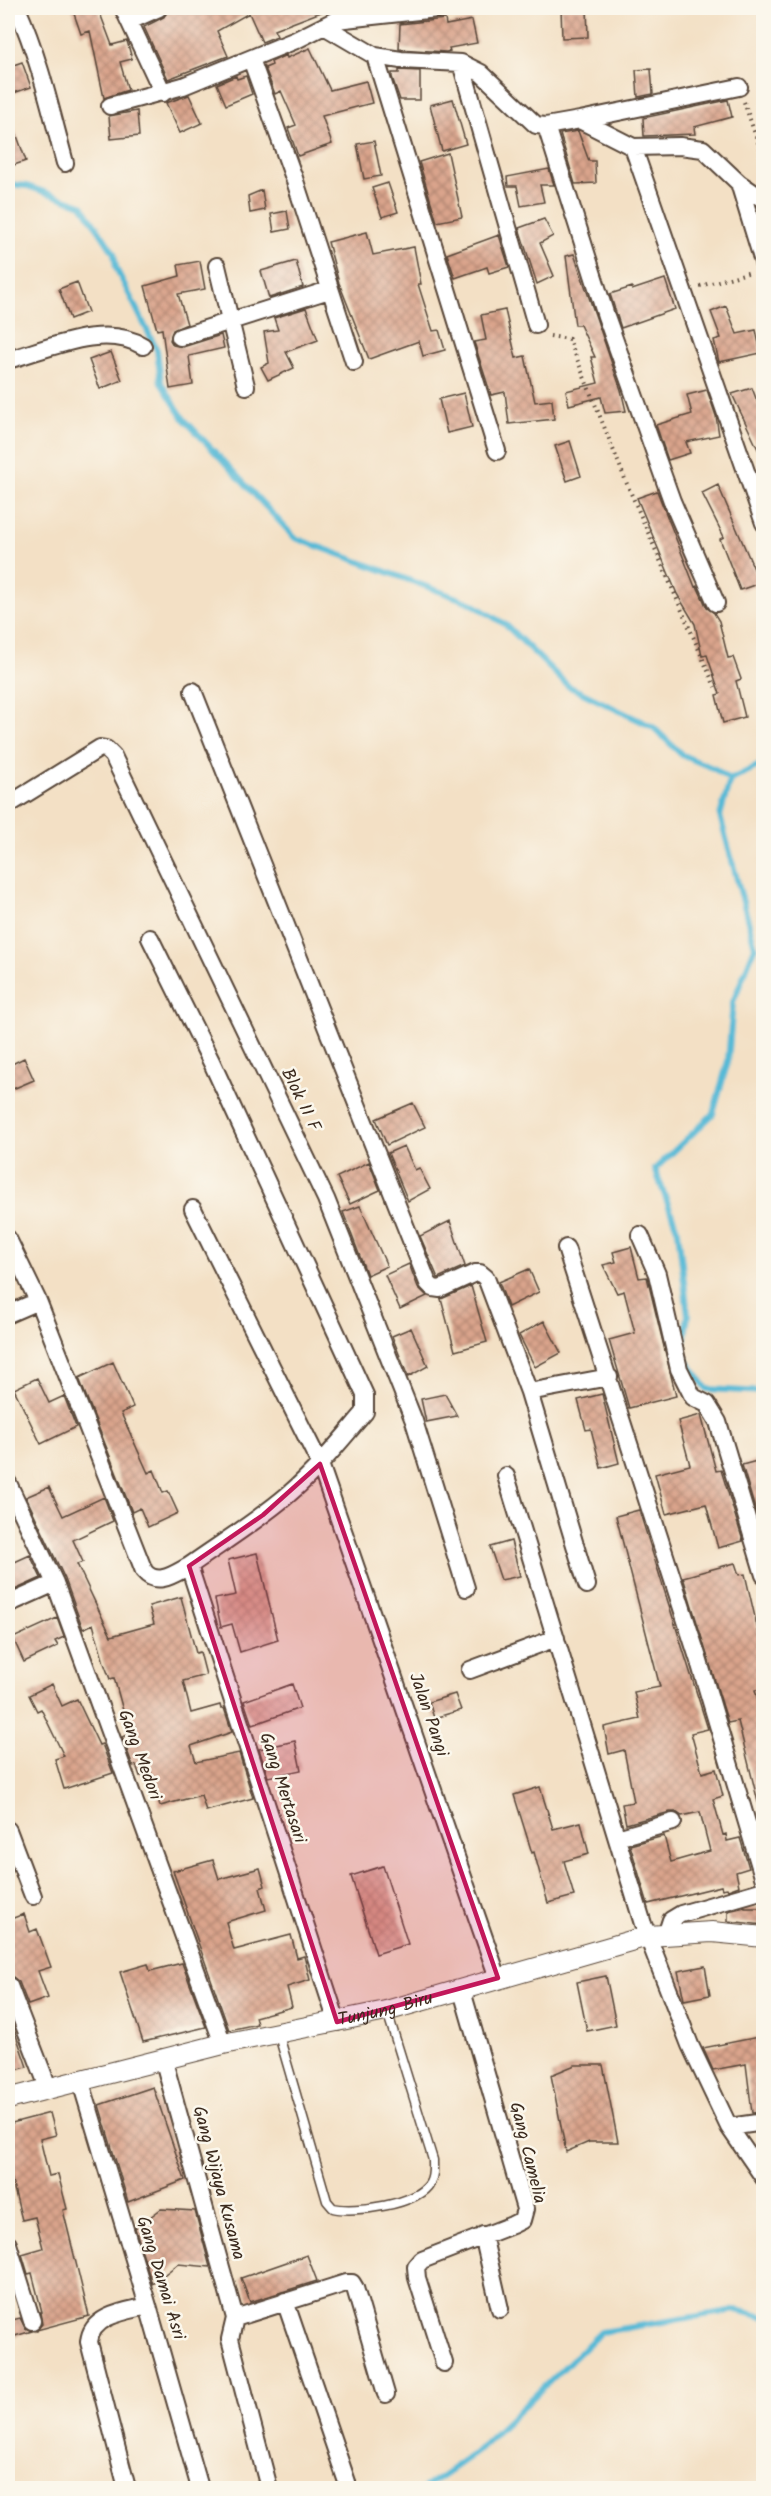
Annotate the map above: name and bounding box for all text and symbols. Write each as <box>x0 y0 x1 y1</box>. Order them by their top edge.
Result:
street label: Blok II F <box>272 1063 329 1138</box>
street label: Jalan Pangi <box>400 1669 456 1762</box>
street label: Gang Medori <box>109 1706 169 1805</box>
street label: Gang Mertasari <box>250 1729 314 1848</box>
street label: Tunjung Biru <box>335 1984 437 2035</box>
street label: Gang Camelia <box>500 2099 554 2207</box>
street label: Gang Wijaya Kusama <box>183 2103 253 2263</box>
street label: Gang Damai Asri <box>127 2213 193 2344</box>

